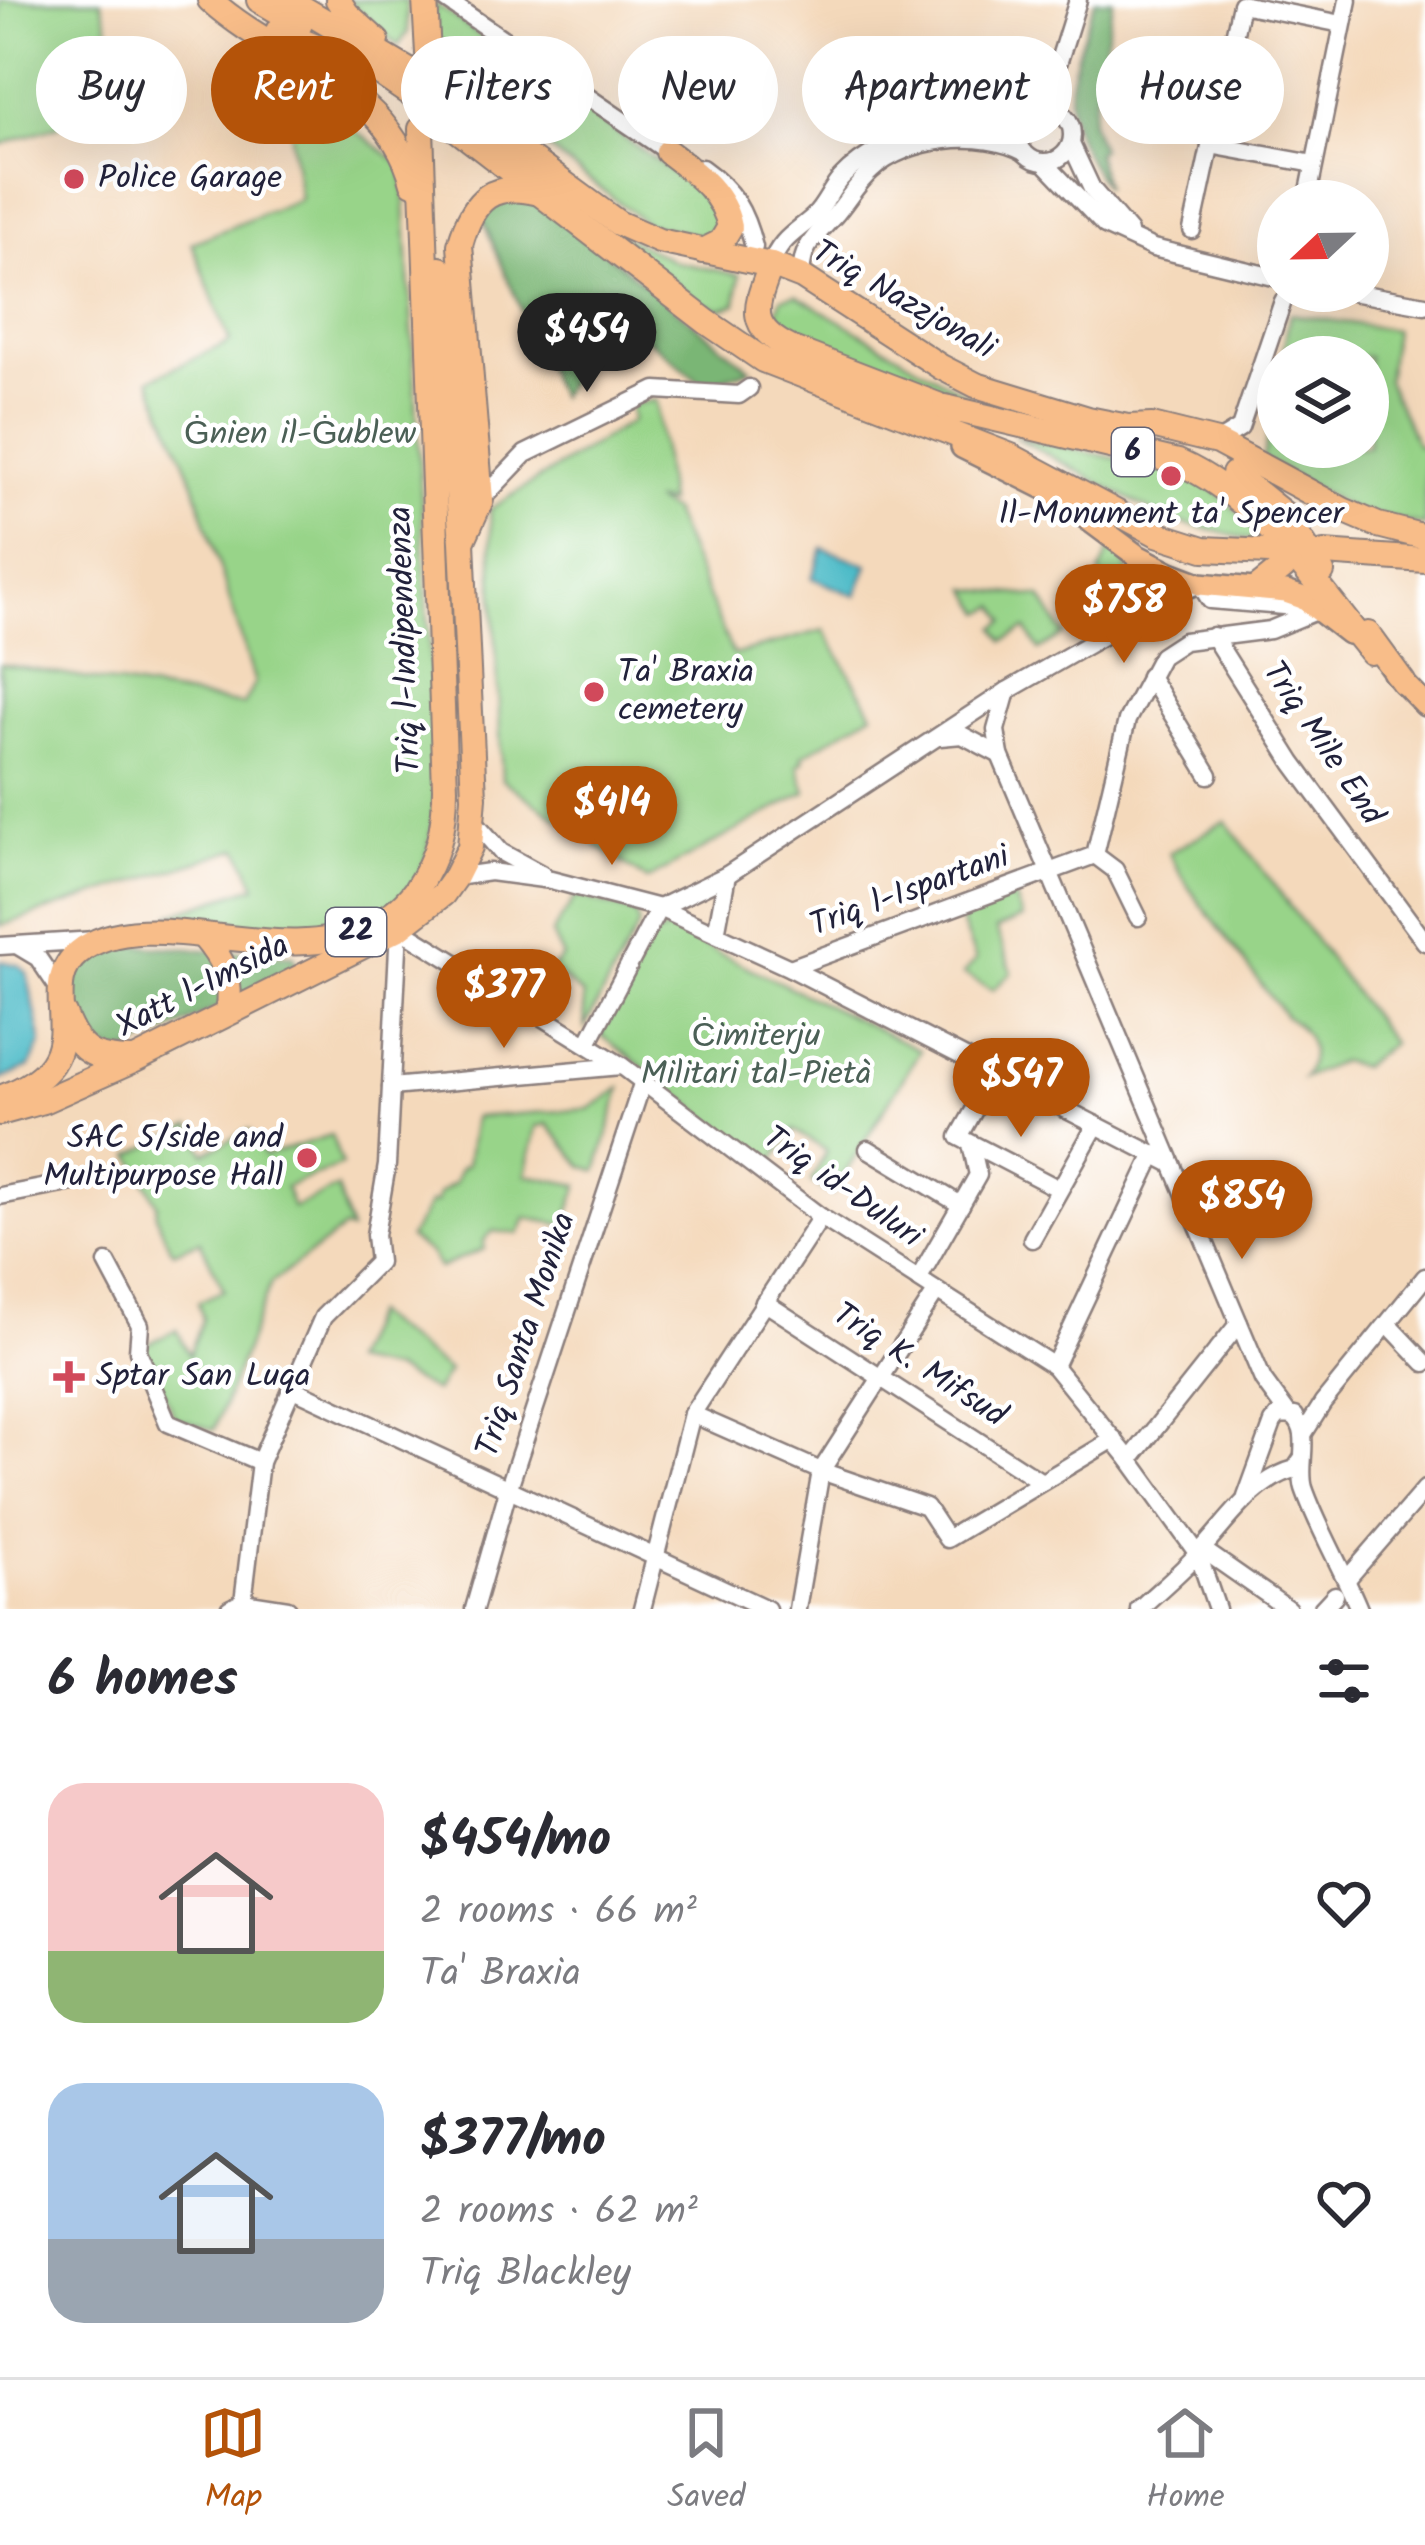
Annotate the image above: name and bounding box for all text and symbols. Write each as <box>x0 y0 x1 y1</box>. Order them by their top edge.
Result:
chip: Buy <box>36 36 187 144</box>
chip: Rent <box>211 36 377 144</box>
chip: Filters <box>401 36 594 144</box>
chip: New <box>618 36 778 144</box>
chip: Apartment <box>802 36 1072 144</box>
chip: House <box>1096 36 1284 144</box>
place label: Police Garage <box>98 153 282 206</box>
marker: Police Garage <box>61 166 87 192</box>
north arrow <box>1257 180 1389 312</box>
map controls <box>1257 180 1389 468</box>
street label: Triq Nazzjonali <box>801 227 1006 376</box>
pin: $454 <box>516 293 658 395</box>
text: $454 <box>544 301 630 363</box>
button: layers <box>1257 336 1389 468</box>
park label: Ġnien il-Ġublew <box>184 409 417 462</box>
road number: 6 <box>1112 428 1154 476</box>
marker: Il-Monument ta' Spencer <box>1158 463 1184 489</box>
place label: Il-Monument ta' Spencer <box>998 489 1346 542</box>
street label: Triq l-Indipendenza <box>375 505 437 775</box>
pin: $758 <box>1053 564 1195 666</box>
text: $758 <box>1082 572 1166 634</box>
place label: Ta' Braxia cemetery <box>618 647 754 738</box>
street label: Triq Mile End <box>1247 651 1398 838</box>
marker: Ta' Braxia cemetery <box>581 679 607 705</box>
pin: $414 <box>541 766 683 868</box>
text: $414 <box>573 774 651 836</box>
street label: Triq l-Ispartani <box>803 831 1018 953</box>
road number: 22 <box>326 908 386 956</box>
street label: Xatt l-Imsida <box>107 921 299 1053</box>
pin: $377 <box>433 949 575 1051</box>
text: $377 <box>463 957 545 1019</box>
park label: Ċimiterju Militari tal-Pietà <box>641 1011 871 1102</box>
pin: $547 <box>950 1038 1092 1140</box>
text: $547 <box>980 1046 1062 1108</box>
place label: SAC 5/side and Multipurpose Hall <box>43 1113 285 1204</box>
street label: Triq id-Duluri <box>751 1113 934 1263</box>
marker: SAC 5/side and Multipurpose Hall <box>294 1145 320 1171</box>
pin: $854 <box>1171 1160 1313 1262</box>
text: $854 <box>1198 1168 1286 1230</box>
street label: Triq Santa Monika <box>462 1206 592 1464</box>
street label: Triq K. Mifsud <box>821 1290 1018 1443</box>
place label: Sptar San Luqa <box>96 1351 311 1404</box>
marker: Sptar San Luqa <box>53 1361 85 1393</box>
text: 6 homes <box>48 1641 238 1722</box>
icon: filters <box>1311 1648 1377 1714</box>
text: $454/mo <box>420 1801 611 1882</box>
icon: home <box>144 1831 288 1975</box>
icon: heart <box>1311 1870 1377 1936</box>
text: 2 rooms · 66 m² <box>420 1882 697 1944</box>
text: Ta' Braxia <box>420 1944 581 2006</box>
text: $377/mo <box>420 2101 606 2182</box>
icon: home <box>144 2131 288 2275</box>
icon: heart <box>1311 2170 1377 2236</box>
text: 2 rooms · 62 m² <box>420 2182 698 2244</box>
text: Triq Blackley <box>420 2244 631 2306</box>
tab: Map <box>200 2400 266 2525</box>
tab: Saved <box>667 2400 746 2525</box>
tab: Home <box>1146 2400 1225 2525</box>

